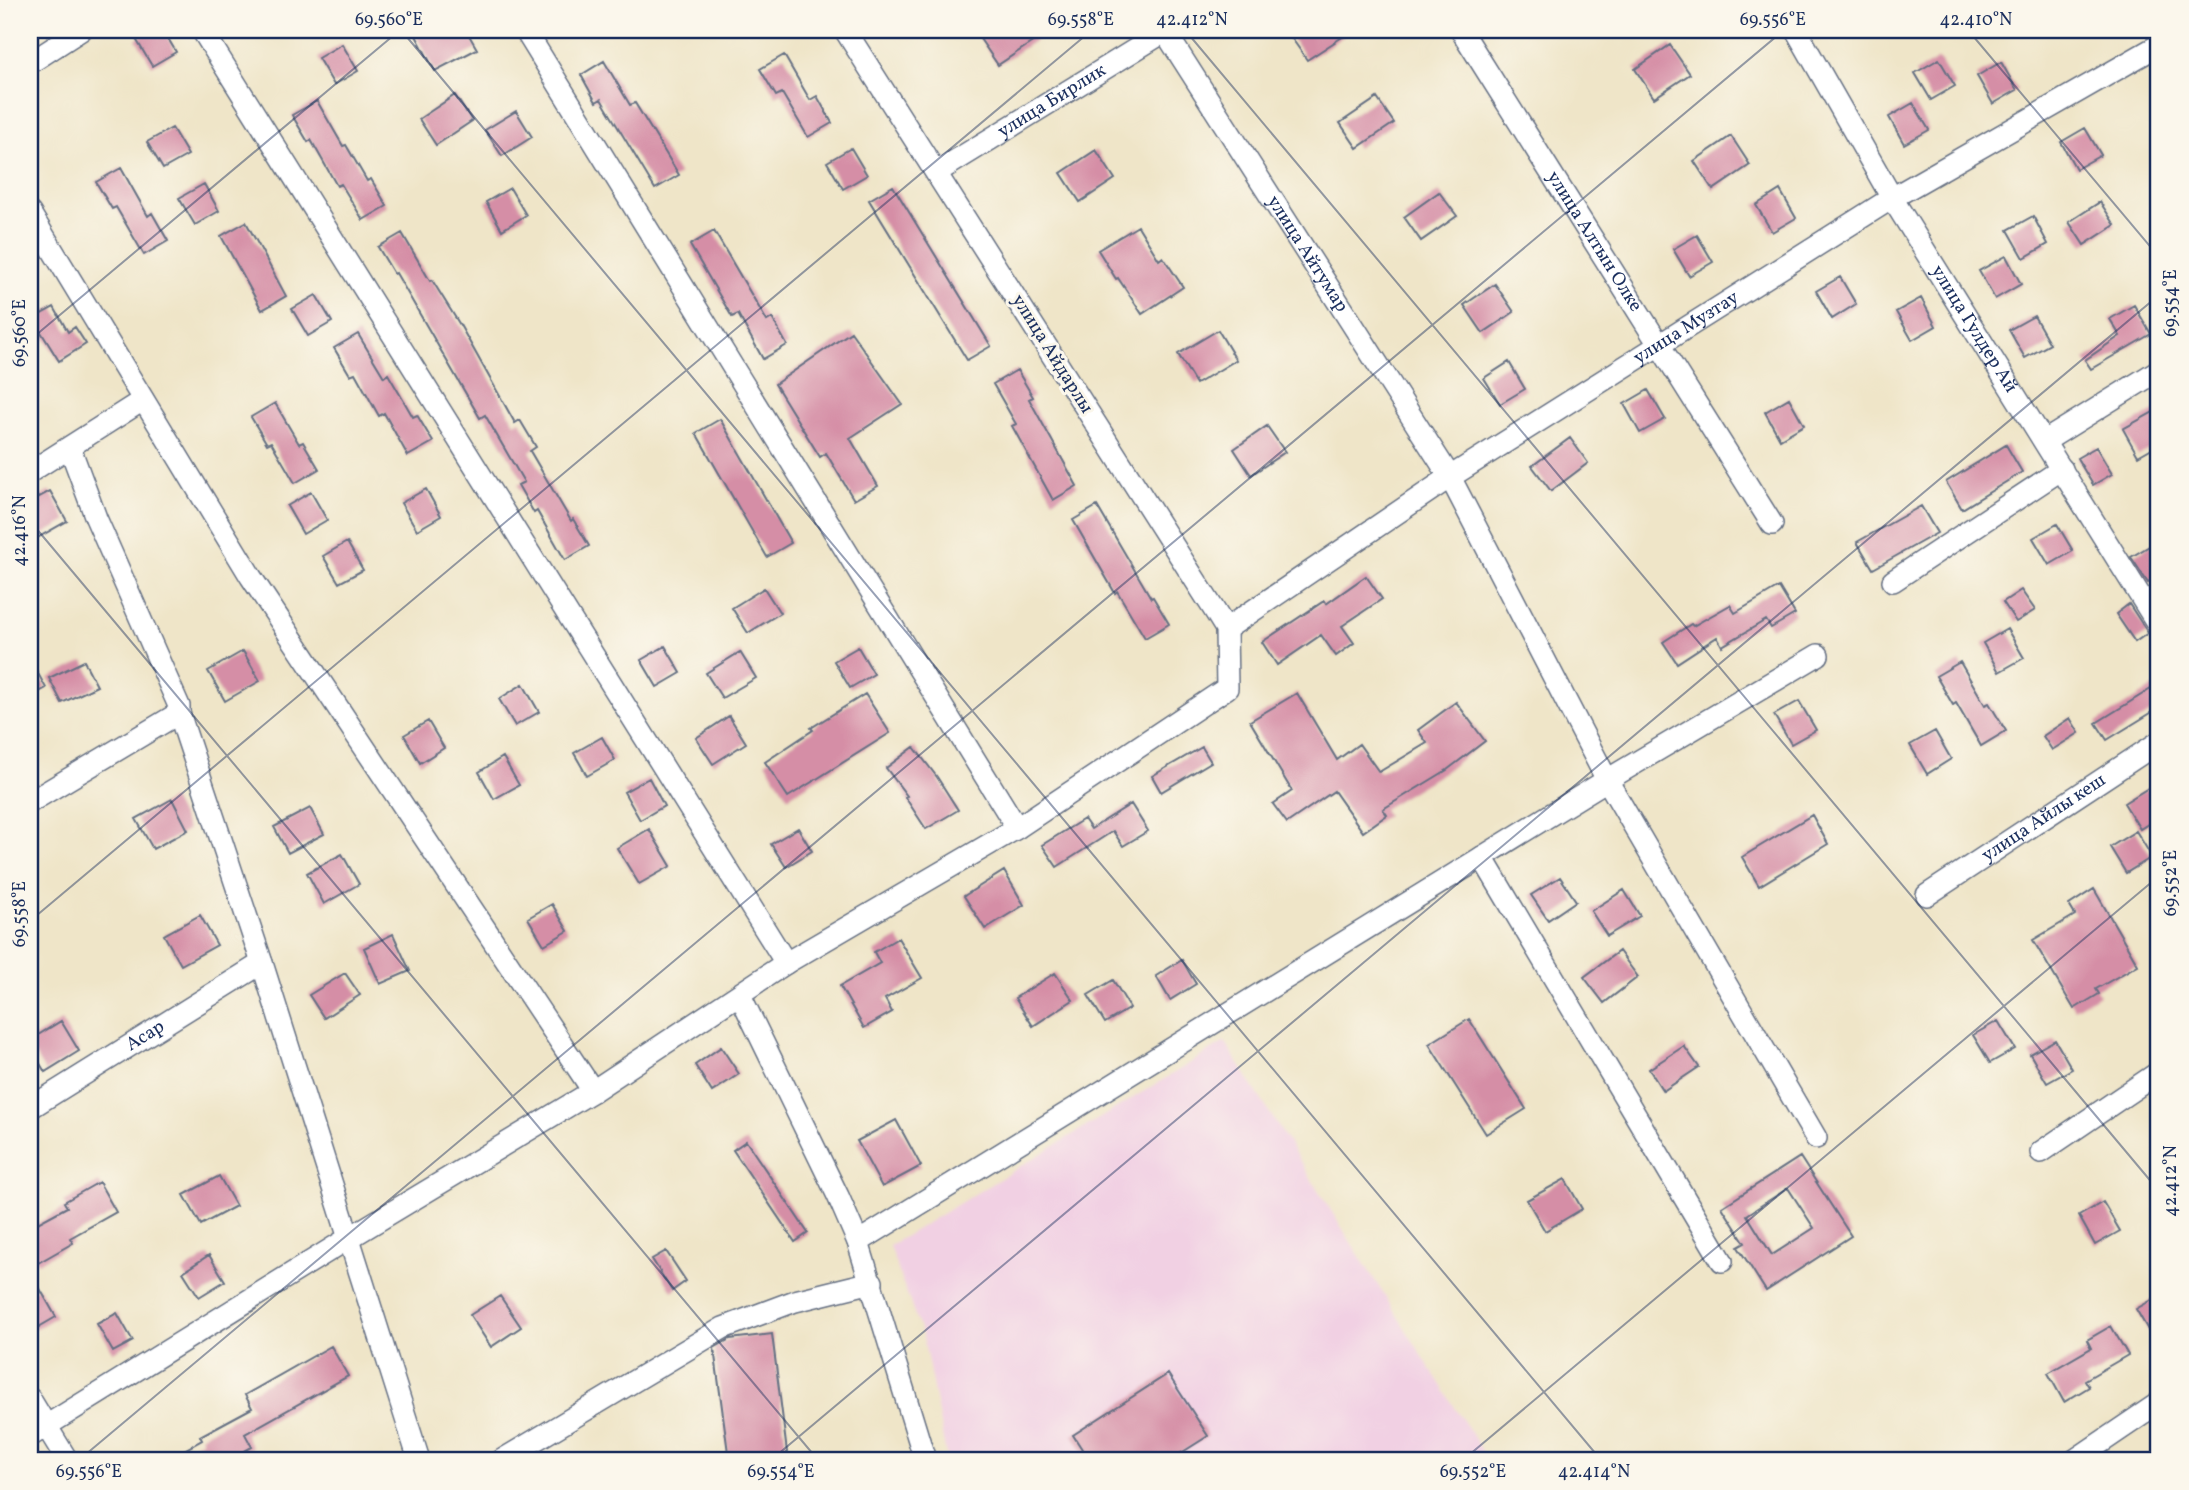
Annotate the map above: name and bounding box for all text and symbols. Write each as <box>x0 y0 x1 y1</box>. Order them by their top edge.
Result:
text: 69.560°E <box>355 8 423 33</box>
text: 69.558°E <box>1048 8 1114 33</box>
text: 42.412°N <box>1156 8 1228 33</box>
text: 69.556°E <box>1740 8 1806 33</box>
text: 42.410°N <box>1940 8 2012 33</box>
street label: улица Бирлик <box>993 58 1111 144</box>
street label: улица Алтын Олке <box>1540 166 1648 317</box>
street label: улица Айтумар <box>1260 191 1354 318</box>
street label: улица Гулдер Ай <box>1924 260 2023 398</box>
text: 69.554°E <box>2159 269 2184 337</box>
street label: улица Музтау <box>1628 285 1744 371</box>
street label: улица Айдарлы <box>1005 289 1099 419</box>
text: 69.560°E <box>8 299 33 367</box>
text: 42.416°N <box>8 495 33 567</box>
street label: улица Айлы кеш <box>1977 767 2111 868</box>
text: 69.552°E <box>2159 850 2184 916</box>
text: 69.558°E <box>8 881 33 947</box>
street label: Асар <box>121 1014 170 1058</box>
text: 42.412°N <box>2159 1145 2184 1217</box>
text: 69.556°E <box>56 1460 122 1485</box>
text: 69.554°E <box>747 1460 815 1485</box>
text: 69.552°E <box>1440 1460 1506 1485</box>
text: 42.414°N <box>1558 1460 1630 1485</box>

